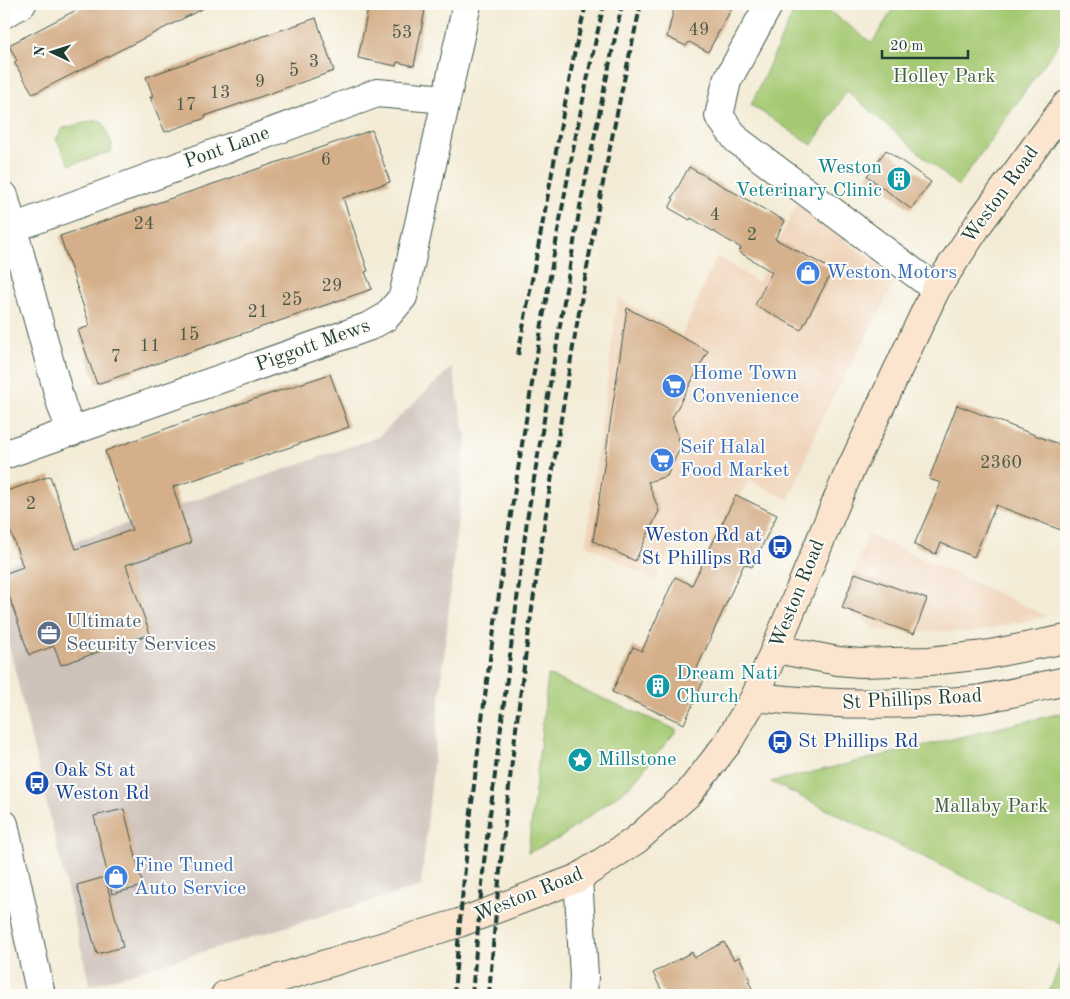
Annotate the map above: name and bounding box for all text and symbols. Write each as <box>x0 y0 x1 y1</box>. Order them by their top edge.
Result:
house number: 49 <box>689 21 709 39</box>
house number: 53 <box>392 24 412 42</box>
north arrow <box>28 28 78 78</box>
scale bar <box>882 28 969 60</box>
text: 20 m <box>890 39 924 54</box>
text: N <box>33 45 47 57</box>
house number: 3 <box>309 53 319 71</box>
house number: 5 <box>289 62 299 80</box>
park label: Holley Park <box>892 67 996 87</box>
house number: 9 <box>255 73 265 91</box>
house number: 13 <box>210 84 230 102</box>
house number: 17 <box>176 96 196 114</box>
street label: Pont Lane <box>182 123 272 173</box>
street label: Weston Road <box>959 143 1043 247</box>
house number: 6 <box>321 151 331 169</box>
place label: Weston Veterinary Clinic <box>735 158 882 201</box>
building icon: Weston Veterinary Clinic <box>886 166 912 192</box>
house number: 4 <box>710 206 720 224</box>
house number: 24 <box>134 215 154 233</box>
house number: 2 <box>747 226 757 244</box>
shop icon: Weston Motors <box>795 260 821 286</box>
place label: Weston Motors <box>826 263 957 283</box>
house number: 29 <box>322 277 342 295</box>
house number: 25 <box>282 291 302 309</box>
house number: 21 <box>248 303 268 321</box>
street label: Piggott Mews <box>253 316 373 376</box>
house number: 15 <box>179 326 199 344</box>
house number: 11 <box>140 337 160 355</box>
house number: 7 <box>111 348 121 366</box>
place label: Home Town Convenience <box>692 364 799 407</box>
supermarket icon: Home Town Convenience <box>661 373 687 399</box>
place label: Seif Halal Food Market <box>680 438 789 481</box>
supermarket icon: Seif Halal Food Market <box>649 447 675 473</box>
house number: 2360 <box>980 454 1022 472</box>
house number: 2 <box>26 495 36 513</box>
place label: Weston Rd at St Phillips Rd <box>642 526 762 569</box>
bus stop icon: Weston Rd at St Phillips Rd <box>767 534 793 560</box>
street label: Weston Road <box>767 537 829 651</box>
place label: Ultimate Security Services <box>66 612 216 655</box>
office icon: Ultimate Security Services <box>36 620 62 646</box>
place label: Dream Nati Church <box>676 664 778 707</box>
building icon: Dream Nati Church <box>645 673 671 699</box>
street label: St Phillips Road <box>841 686 983 714</box>
bus stop icon: St Phillips Rd <box>767 729 793 755</box>
place label: St Phillips Rd <box>798 732 918 752</box>
place icon: Millstone <box>567 747 593 773</box>
place label: Millstone <box>598 750 677 770</box>
place label: Oak St at Weston Rd <box>54 761 149 804</box>
bus stop icon: Oak St at Weston Rd <box>24 770 50 796</box>
park label: Mallaby Park <box>934 797 1048 817</box>
place label: Fine Tuned Auto Service <box>134 856 246 899</box>
shop icon: Fine Tuned Auto Service <box>103 864 129 890</box>
street label: Weston Road <box>472 864 586 926</box>

